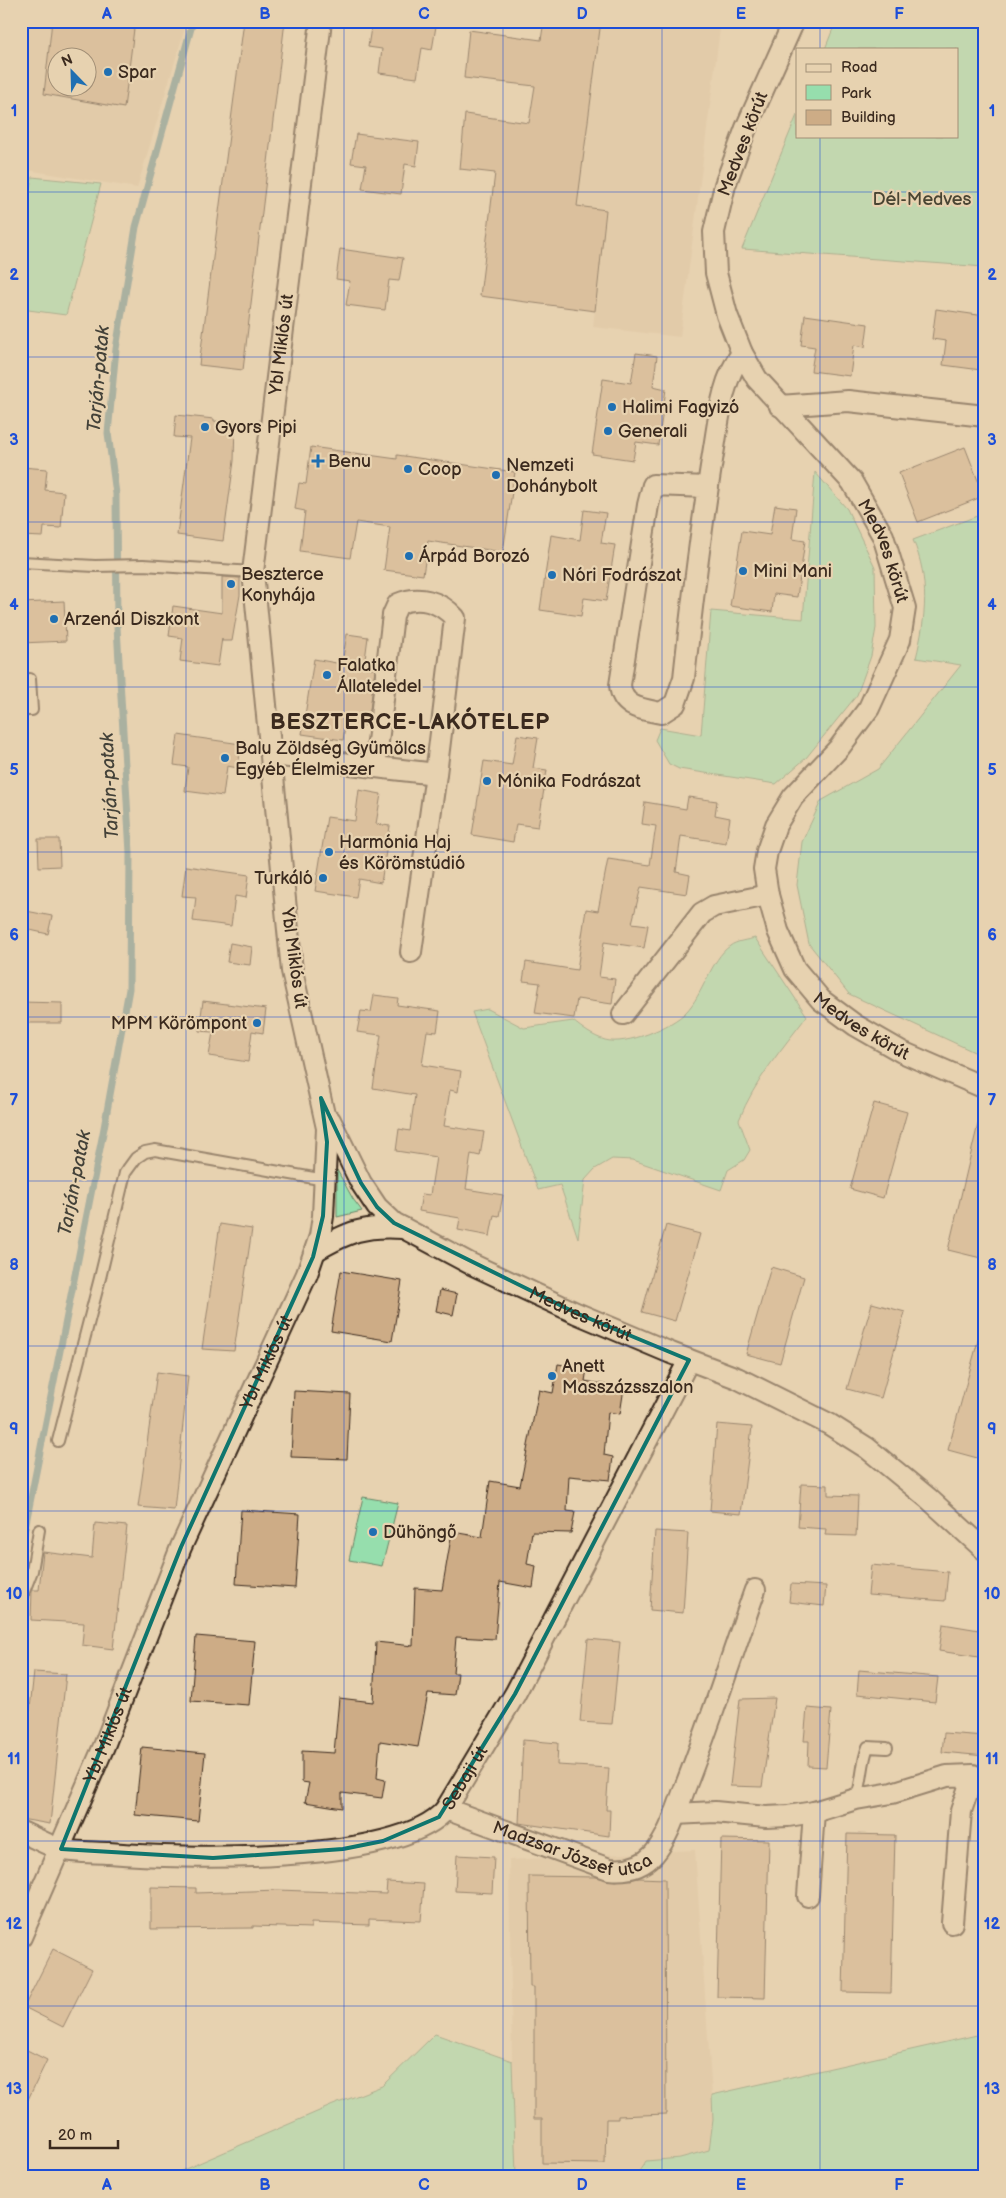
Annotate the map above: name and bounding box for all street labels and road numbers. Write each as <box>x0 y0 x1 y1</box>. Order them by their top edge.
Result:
street label: Medves körút <box>713 88 773 199</box>
street label: Ybl Miklós út <box>264 292 298 397</box>
street label: Medves körút <box>853 495 913 606</box>
street label: Ybl Miklós út <box>276 905 312 1010</box>
street label: Medves körút <box>809 987 913 1064</box>
street label: Medves körút <box>526 1282 635 1346</box>
street label: Ybl Miklós út <box>235 1311 297 1414</box>
street label: Ybl Miklós út <box>78 1683 137 1787</box>
street label: Sebaji út <box>438 1742 492 1814</box>
street label: Madzsar József utca <box>490 1817 656 1880</box>

